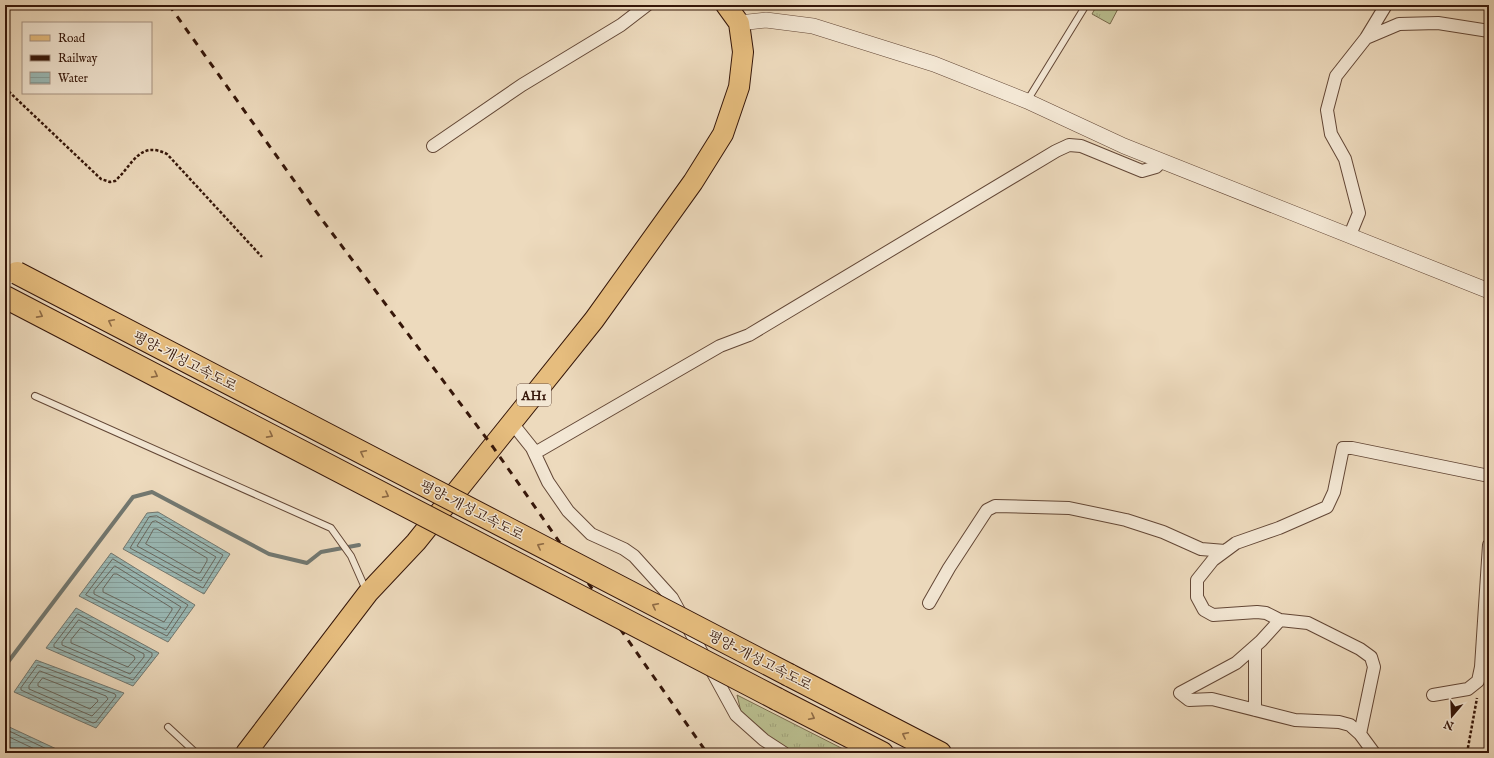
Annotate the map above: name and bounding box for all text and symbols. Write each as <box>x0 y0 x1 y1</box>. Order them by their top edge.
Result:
legend <box>22 22 152 94</box>
text: Road <box>58 31 86 46</box>
text: Railway <box>58 51 97 66</box>
text: Water <box>58 71 89 86</box>
one-way arrow <box>35 310 43 317</box>
one-way arrow <box>108 319 115 327</box>
street label: 평양-개성고속도로 <box>129 328 240 396</box>
one-way arrow <box>151 370 158 378</box>
road number: AH1 <box>517 384 551 406</box>
one-way arrow <box>266 430 274 438</box>
one-way arrow <box>360 450 367 458</box>
street label: 평양-개성고속도로 <box>416 477 527 545</box>
one-way arrow <box>381 490 389 498</box>
one-way arrow <box>537 543 544 550</box>
one-way arrow <box>652 603 660 610</box>
street label: 평양-개성고속도로 <box>704 627 815 695</box>
north arrow <box>1432 696 1472 736</box>
one-way arrow <box>807 712 815 719</box>
text: N <box>1442 716 1457 733</box>
one-way arrow <box>902 732 910 740</box>

